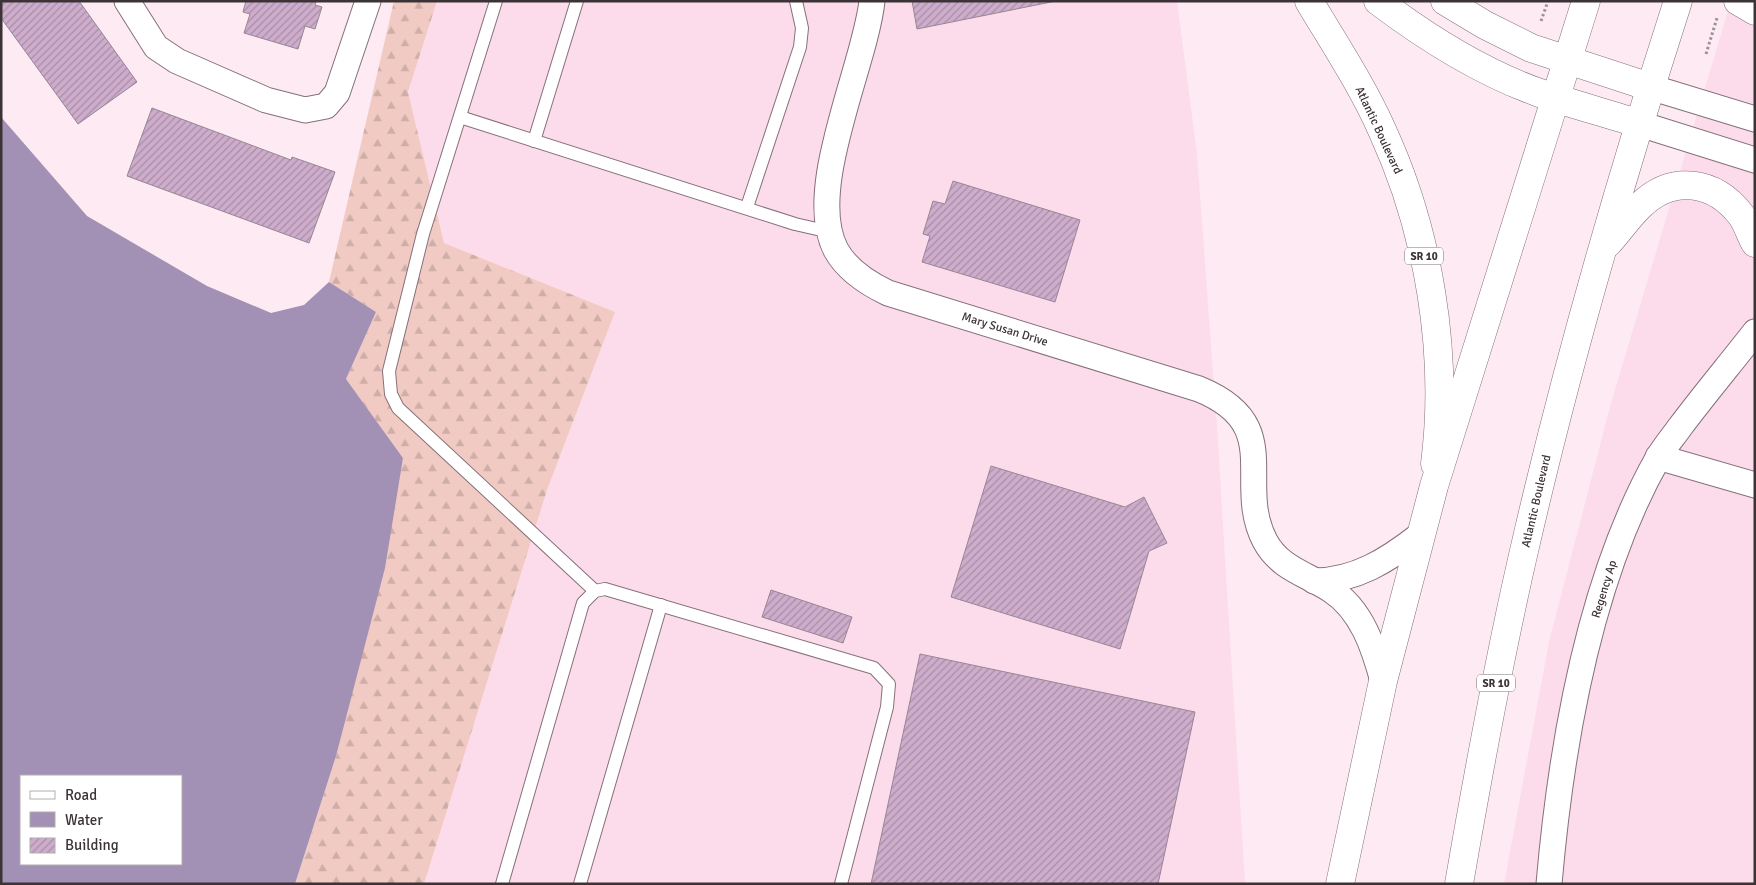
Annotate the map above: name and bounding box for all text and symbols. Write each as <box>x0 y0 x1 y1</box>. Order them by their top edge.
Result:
street label: Atlantic Boulevard <box>1352 84 1405 176</box>
road number: SR 10 <box>1405 248 1443 264</box>
street label: Mary Susan Drive <box>960 309 1050 350</box>
street label: Atlantic Boulevard <box>1519 453 1554 549</box>
street label: Regency Ap <box>1589 558 1620 620</box>
road number: SR 10 <box>1477 674 1515 691</box>
legend <box>20 775 182 865</box>
text: Road <box>65 786 97 804</box>
text: Water <box>65 811 103 829</box>
text: Building <box>65 836 119 854</box>

